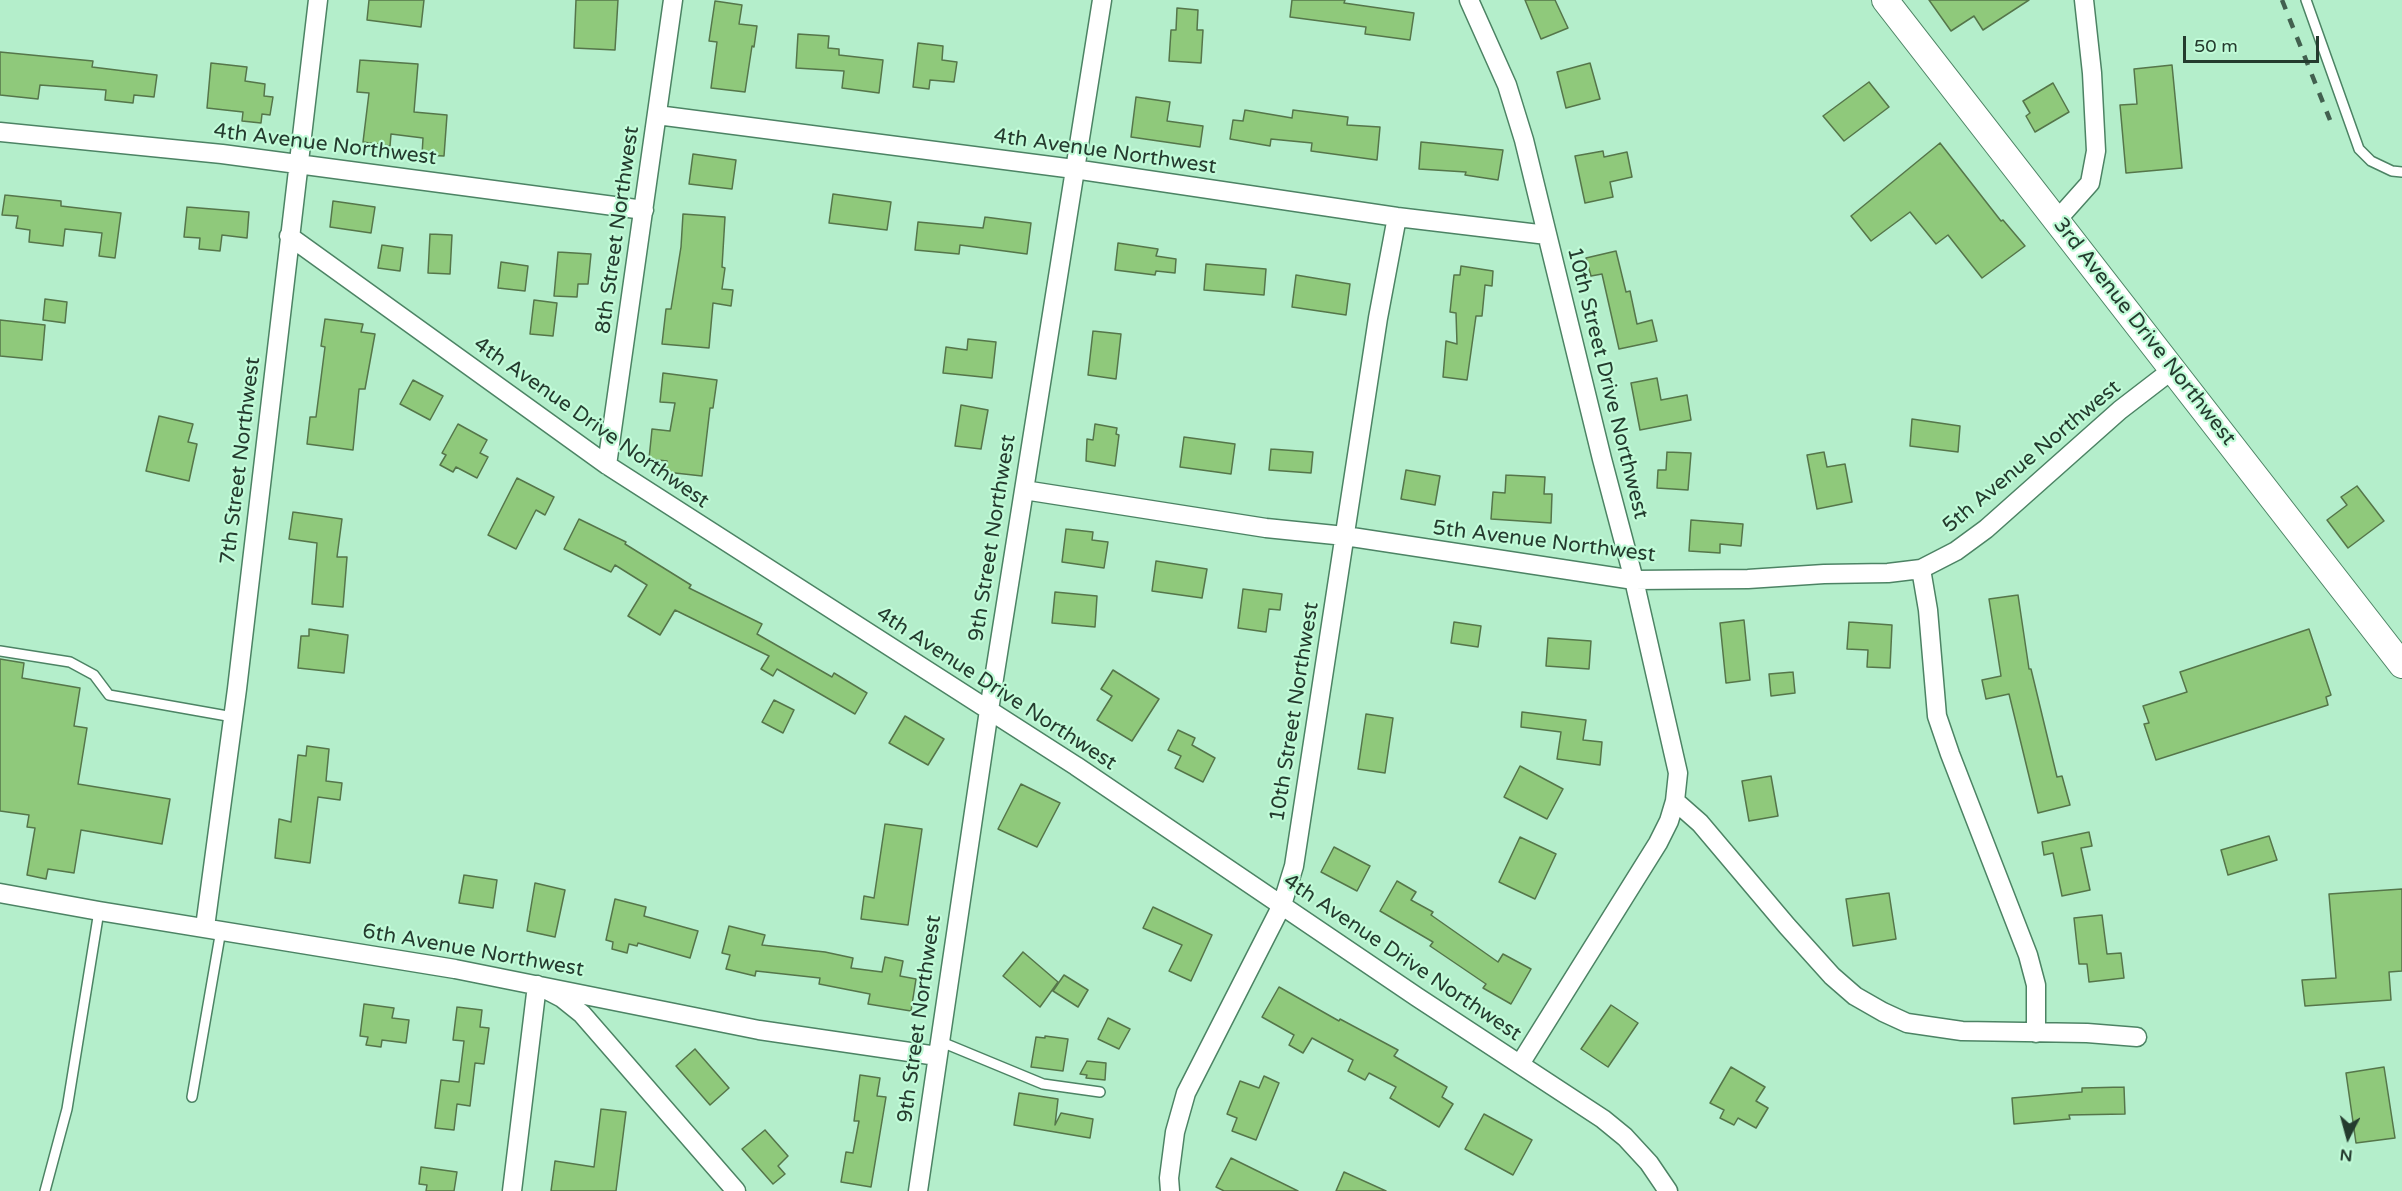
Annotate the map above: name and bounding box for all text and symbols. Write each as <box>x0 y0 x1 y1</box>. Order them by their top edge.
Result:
scale bar <box>2186 24 2322 62</box>
text: 50 m <box>2194 35 2238 57</box>
street label: 4th Avenue Northwest <box>212 119 438 171</box>
street label: 4th Avenue Northwest <box>992 124 1218 180</box>
street label: 8th Street Northwest <box>591 125 645 335</box>
street label: 3rd Avenue Drive Northwest <box>2047 213 2241 451</box>
street label: 10th Street Drive Northwest <box>1561 244 1653 522</box>
street label: 4th Avenue Drive Northwest <box>468 332 714 514</box>
street label: 7th Street Northwest <box>216 356 266 566</box>
street label: 5th Avenue Northwest <box>1938 375 2126 539</box>
street label: 9th Street Northwest <box>964 433 1022 643</box>
street label: 5th Avenue Northwest <box>1431 516 1657 568</box>
street label: 10th Street Northwest <box>1265 600 1325 824</box>
street label: 4th Avenue Drive Northwest <box>871 602 1121 776</box>
street label: 4th Avenue Drive Northwest <box>1278 869 1526 1047</box>
street label: 9th Street Northwest <box>893 914 947 1124</box>
street label: 6th Avenue Northwest <box>360 919 586 983</box>
north arrow <box>2318 1107 2378 1167</box>
text: N <box>2339 1144 2354 1166</box>

